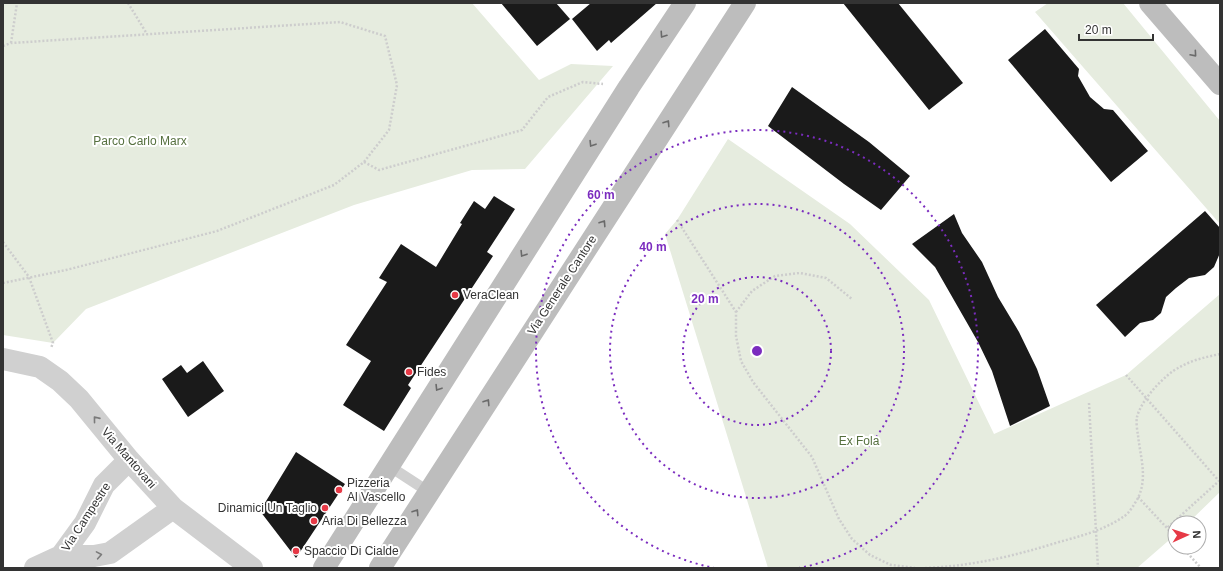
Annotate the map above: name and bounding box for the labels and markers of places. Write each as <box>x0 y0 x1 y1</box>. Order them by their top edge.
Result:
place label: VeraClean <box>463 288 519 302</box>
marker: VeraClean <box>450 290 460 300</box>
centre of rings <box>750 344 764 358</box>
place label: Fides <box>417 365 446 379</box>
marker: Fides <box>404 367 414 377</box>
place label: Pizzeria Al Vascello <box>347 476 406 504</box>
marker: Pizzeria Al Vascello <box>334 485 344 495</box>
place label: Dinamici Un Taglio <box>218 501 317 515</box>
marker: Dinamici Un Taglio <box>320 503 330 513</box>
place label: Aria Di Bellezza <box>322 514 407 528</box>
marker: Aria Di Bellezza <box>309 516 319 526</box>
place label: Spaccio Di Cialde <box>304 544 399 558</box>
marker: Spaccio Di Cialde <box>291 546 301 556</box>

